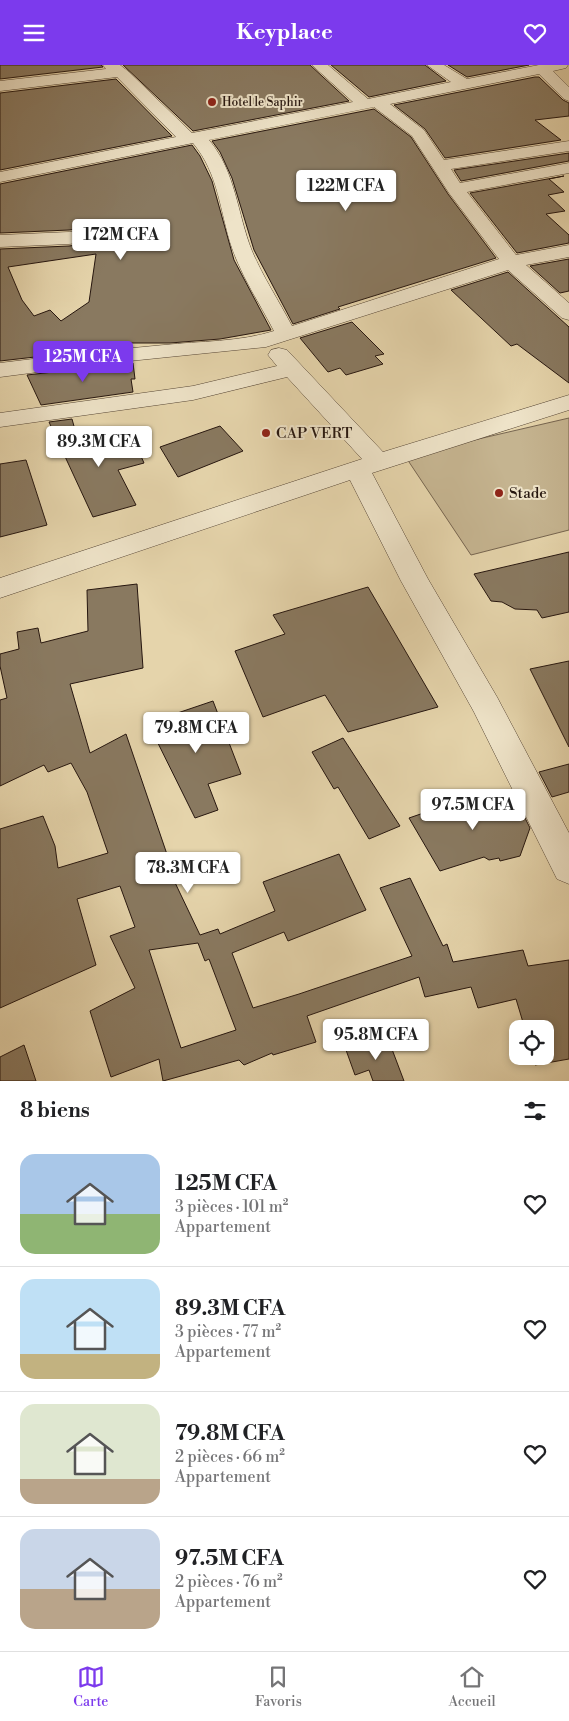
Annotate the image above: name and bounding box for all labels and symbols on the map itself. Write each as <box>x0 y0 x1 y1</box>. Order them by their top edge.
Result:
place label: Hotel le Saphir <box>222 95 303 110</box>
marker: Hotel le Saphir <box>206 96 218 108</box>
pin: 122M CFA <box>294 169 398 212</box>
pin: 172M CFA <box>69 219 173 261</box>
pin: 125M CFA <box>31 341 135 383</box>
place label: CAP VERT <box>276 424 353 443</box>
pin: 89.3M CFA <box>42 425 156 468</box>
marker: CAP VERT <box>260 427 272 439</box>
place label: Stade <box>509 484 547 503</box>
marker: Stade <box>493 487 505 499</box>
pin: 79.8M CFA <box>139 711 253 754</box>
pin: 97.5M CFA <box>416 789 530 831</box>
pin: 78.3M CFA <box>131 851 245 894</box>
pin: 95.8M CFA <box>319 1019 433 1061</box>

